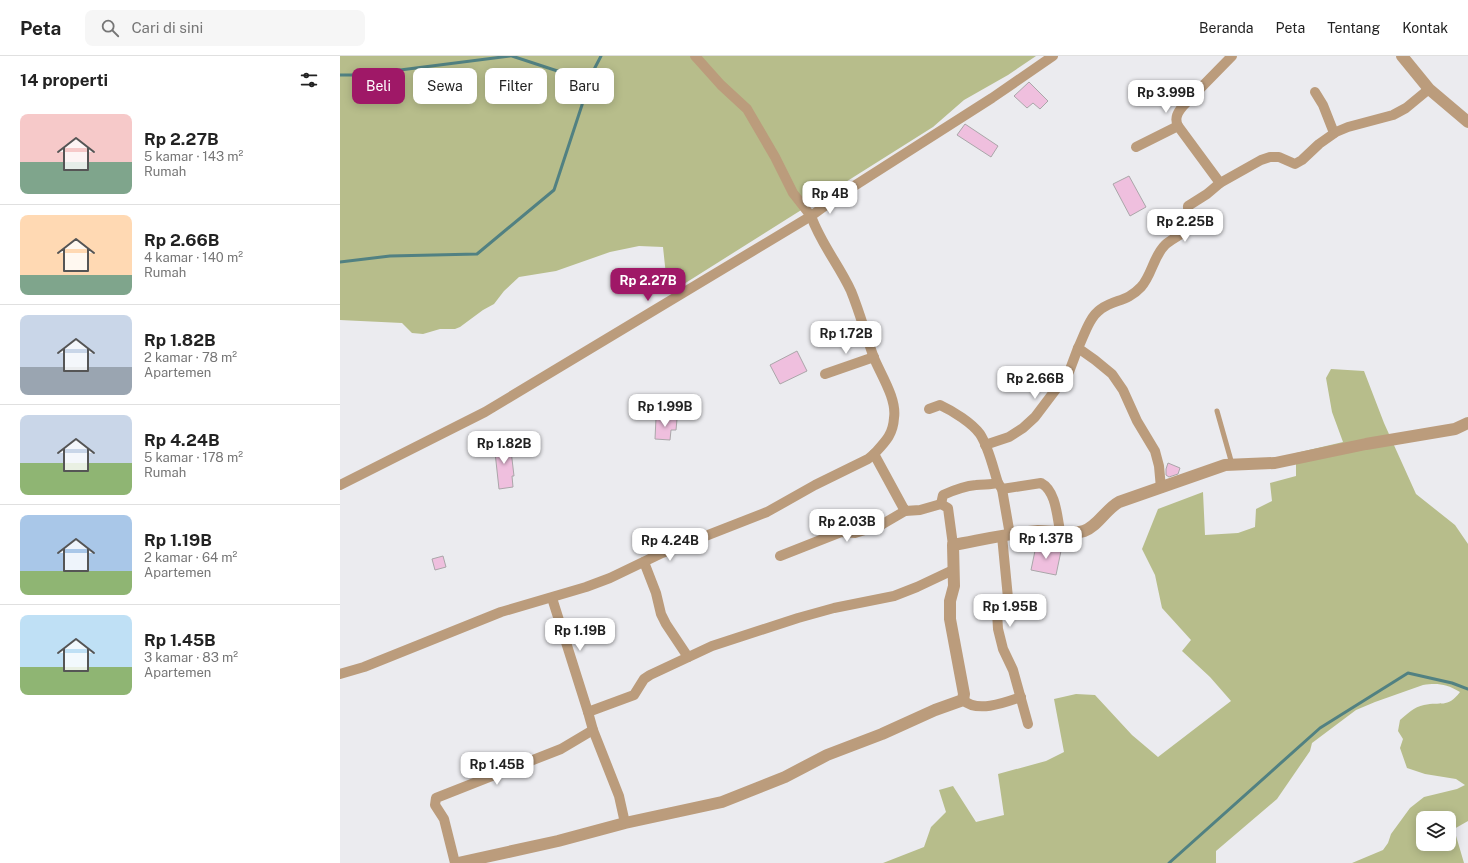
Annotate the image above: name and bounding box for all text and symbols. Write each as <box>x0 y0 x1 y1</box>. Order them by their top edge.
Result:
search box <box>85 10 365 46</box>
text: Peta <box>20 17 61 39</box>
icon: search <box>99 17 121 39</box>
text: Cari di sini <box>131 19 203 36</box>
text: Beranda <box>1199 20 1254 36</box>
text: Peta <box>1276 20 1305 36</box>
text: Tentang <box>1327 20 1380 36</box>
text: Kontak <box>1402 20 1448 36</box>
chip: Beli <box>352 68 405 104</box>
chip: Sewa <box>413 68 477 104</box>
chip: Filter <box>485 68 547 104</box>
chip: Baru <box>555 68 614 104</box>
icon: filters <box>298 69 320 91</box>
text: 14 properti <box>20 70 108 90</box>
pin: Rp 3.99B <box>1125 80 1207 114</box>
text: Rp 3.99B <box>1137 85 1195 100</box>
text: Rp 2.27B <box>144 129 219 149</box>
icon: home <box>52 130 100 178</box>
text: 5 kamar · 143 m² <box>144 149 243 164</box>
text: Rumah <box>144 164 186 179</box>
pin: Rp 4B <box>802 181 858 215</box>
text: Rp 4B <box>811 186 849 201</box>
pin: Rp 2.25B <box>1144 209 1226 243</box>
text: Rp 2.25B <box>1156 214 1214 229</box>
text: Rp 2.66B <box>144 230 219 250</box>
icon: home <box>52 231 100 279</box>
text: 4 kamar · 140 m² <box>144 250 243 265</box>
text: Rumah <box>144 265 186 280</box>
pin: Rp 2.27B <box>607 268 689 302</box>
text: Rp 2.27B <box>619 273 677 288</box>
pin: Rp 1.72B <box>805 321 887 355</box>
text: Rp 1.72B <box>819 326 873 341</box>
text: Rp 1.82B <box>144 330 216 350</box>
icon: home <box>52 331 100 379</box>
text: 2 kamar · 78 m² <box>144 350 237 365</box>
text: Apartemen <box>144 365 211 380</box>
pin: Rp 2.66B <box>994 366 1076 400</box>
text: Rp 2.66B <box>1006 371 1064 386</box>
pin: Rp 1.99B <box>624 394 706 428</box>
text: Rp 1.99B <box>638 399 692 414</box>
text: Rp 4.24B <box>144 430 220 450</box>
icon: home <box>52 431 100 479</box>
pin: Rp 1.82B <box>463 431 545 465</box>
text: Rp 1.82B <box>477 436 531 451</box>
text: 5 kamar · 178 m² <box>144 450 243 465</box>
text: Rumah <box>144 465 186 480</box>
pin: Rp 2.03B <box>806 509 888 543</box>
text: Rp 2.03B <box>818 514 876 529</box>
pin: Rp 1.37B <box>1005 526 1087 560</box>
pin: Rp 4.24B <box>629 528 711 562</box>
text: Rp 1.19B <box>144 530 212 550</box>
icon: home <box>52 531 100 579</box>
text: Rp 1.37B <box>1019 531 1073 546</box>
text: Rp 4.24B <box>641 533 699 548</box>
text: 2 kamar · 64 m² <box>144 550 237 565</box>
text: Apartemen <box>144 565 211 580</box>
pin: Rp 1.95B <box>969 594 1051 628</box>
text: Rp 1.95B <box>982 599 1038 614</box>
pin: Rp 1.19B <box>539 618 621 652</box>
text: Rp 1.19B <box>554 623 606 638</box>
text: Rp 1.45B <box>144 630 216 650</box>
icon: home <box>52 631 100 679</box>
text: 3 kamar · 83 m² <box>144 650 238 665</box>
text: Apartemen <box>144 665 211 680</box>
pin: Rp 1.45B <box>456 752 538 786</box>
text: Rp 1.45B <box>470 757 524 772</box>
map controls <box>1416 811 1456 851</box>
button: layers <box>1416 811 1456 851</box>

